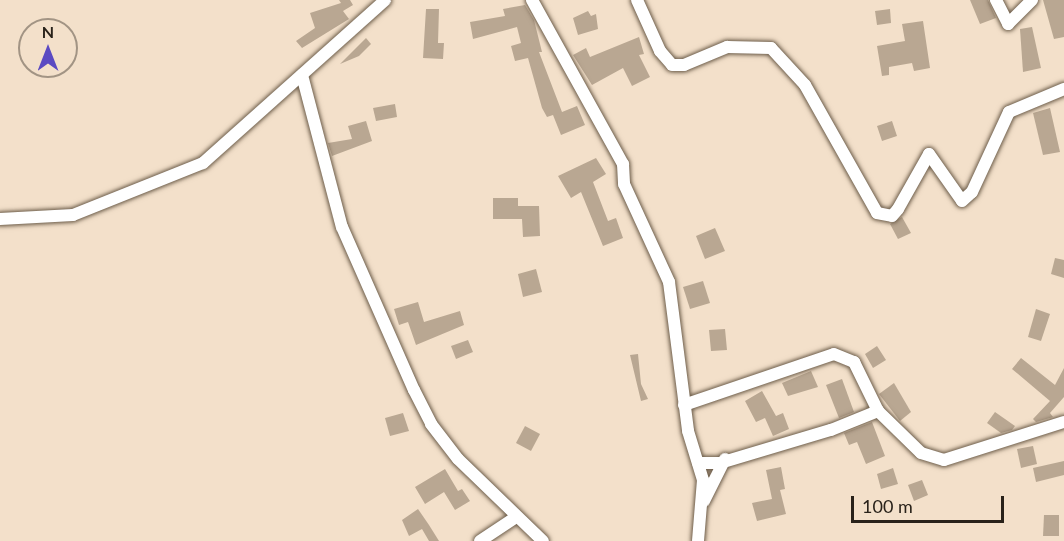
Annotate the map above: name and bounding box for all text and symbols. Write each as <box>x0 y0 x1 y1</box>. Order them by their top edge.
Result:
north arrow <box>18 18 78 78</box>
text: N <box>42 22 54 41</box>
scale bar <box>854 484 1007 522</box>
text: 100 m <box>862 495 913 517</box>

